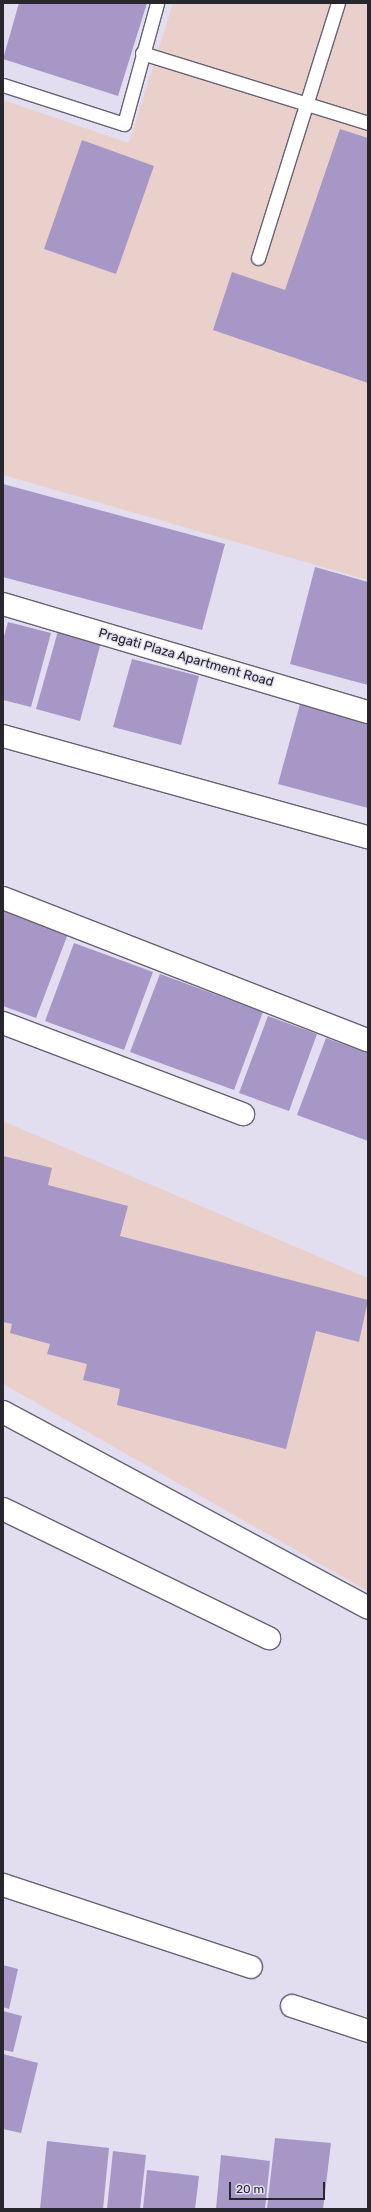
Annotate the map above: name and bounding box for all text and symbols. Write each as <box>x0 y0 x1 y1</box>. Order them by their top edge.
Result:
street label: Pragati Plaza Apartment Road <box>97 625 275 691</box>
scale bar <box>231 2174 327 2200</box>
text: 20 m <box>236 2182 264 2196</box>

